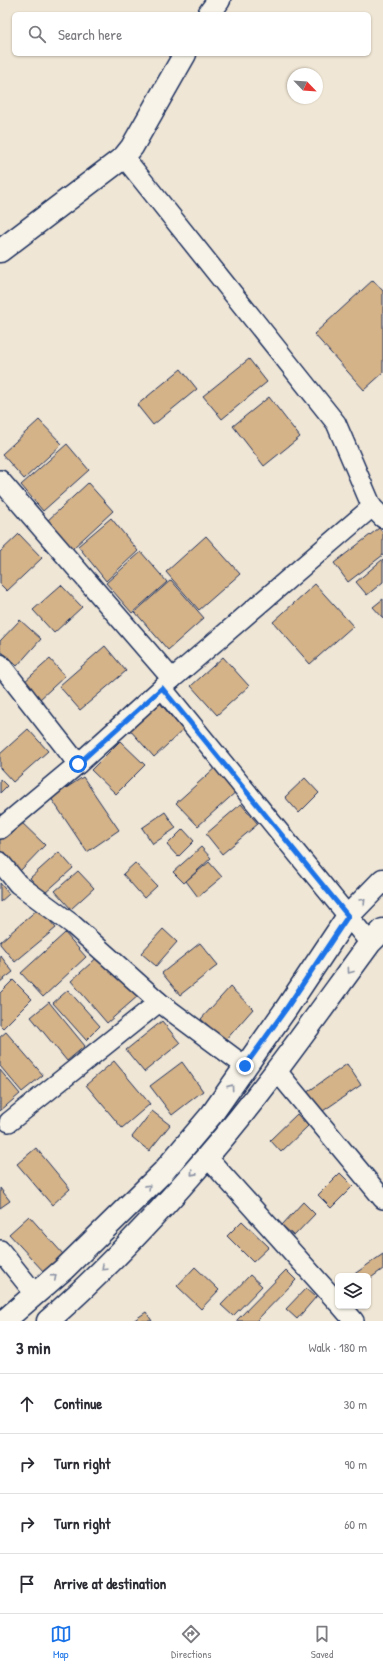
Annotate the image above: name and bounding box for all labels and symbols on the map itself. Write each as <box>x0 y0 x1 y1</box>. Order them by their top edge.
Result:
north arrow <box>287 68 323 104</box>
route start <box>69 755 87 773</box>
one-way arrow <box>358 898 365 906</box>
one-way arrow <box>347 966 354 973</box>
route end <box>236 1057 254 1075</box>
one-way arrow <box>226 1084 234 1091</box>
one-way arrow <box>190 1168 198 1176</box>
one-way arrow <box>143 1184 151 1191</box>
one-way arrow <box>101 1263 109 1271</box>
one-way arrow <box>50 1275 57 1282</box>

